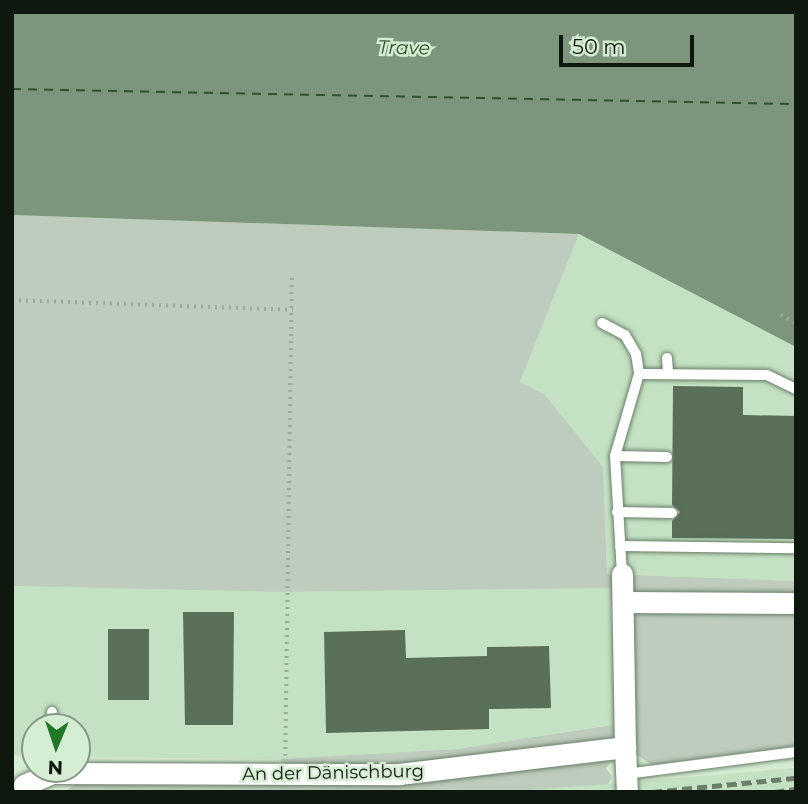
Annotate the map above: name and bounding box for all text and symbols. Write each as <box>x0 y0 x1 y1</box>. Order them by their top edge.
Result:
scale bar <box>563 21 698 65</box>
text: 50 m <box>572 34 626 59</box>
water label: Trave <box>378 36 430 60</box>
north arrow <box>21 713 91 783</box>
text: N <box>47 756 63 779</box>
street label: An der Dänischburg <box>242 761 424 785</box>

